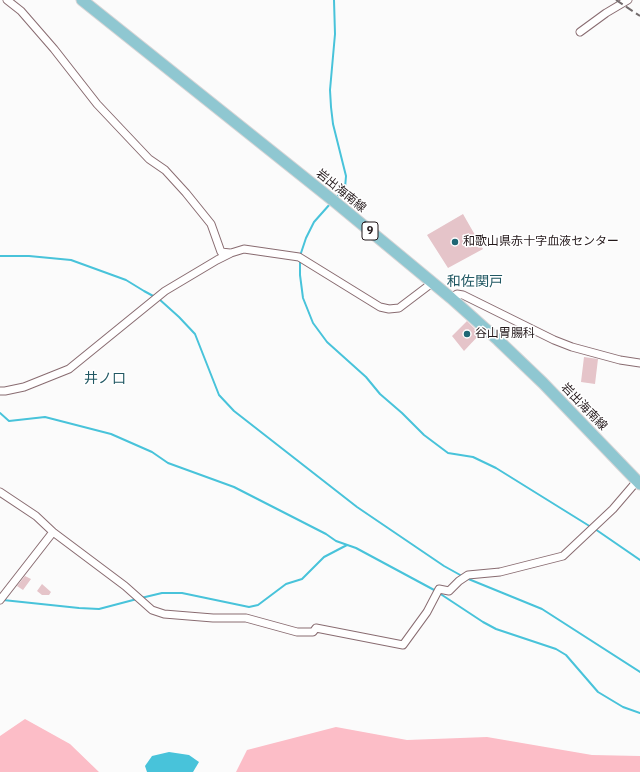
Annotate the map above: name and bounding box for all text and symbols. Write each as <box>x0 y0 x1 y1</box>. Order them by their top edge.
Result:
street label: 岩出海南線 <box>313 167 369 215</box>
road number: 9 <box>362 222 378 240</box>
place label: 和歌山県赤十字血液センター <box>463 235 619 249</box>
marker: 和歌山県赤十字血液センター <box>450 237 460 247</box>
district label: 和佐関戸 <box>447 274 503 290</box>
place label: 谷山胃腸科 <box>475 327 535 341</box>
marker: 谷山胃腸科 <box>462 329 472 339</box>
district label: 井ノ口 <box>84 371 126 387</box>
street label: 岩出海南線 <box>558 380 610 434</box>

